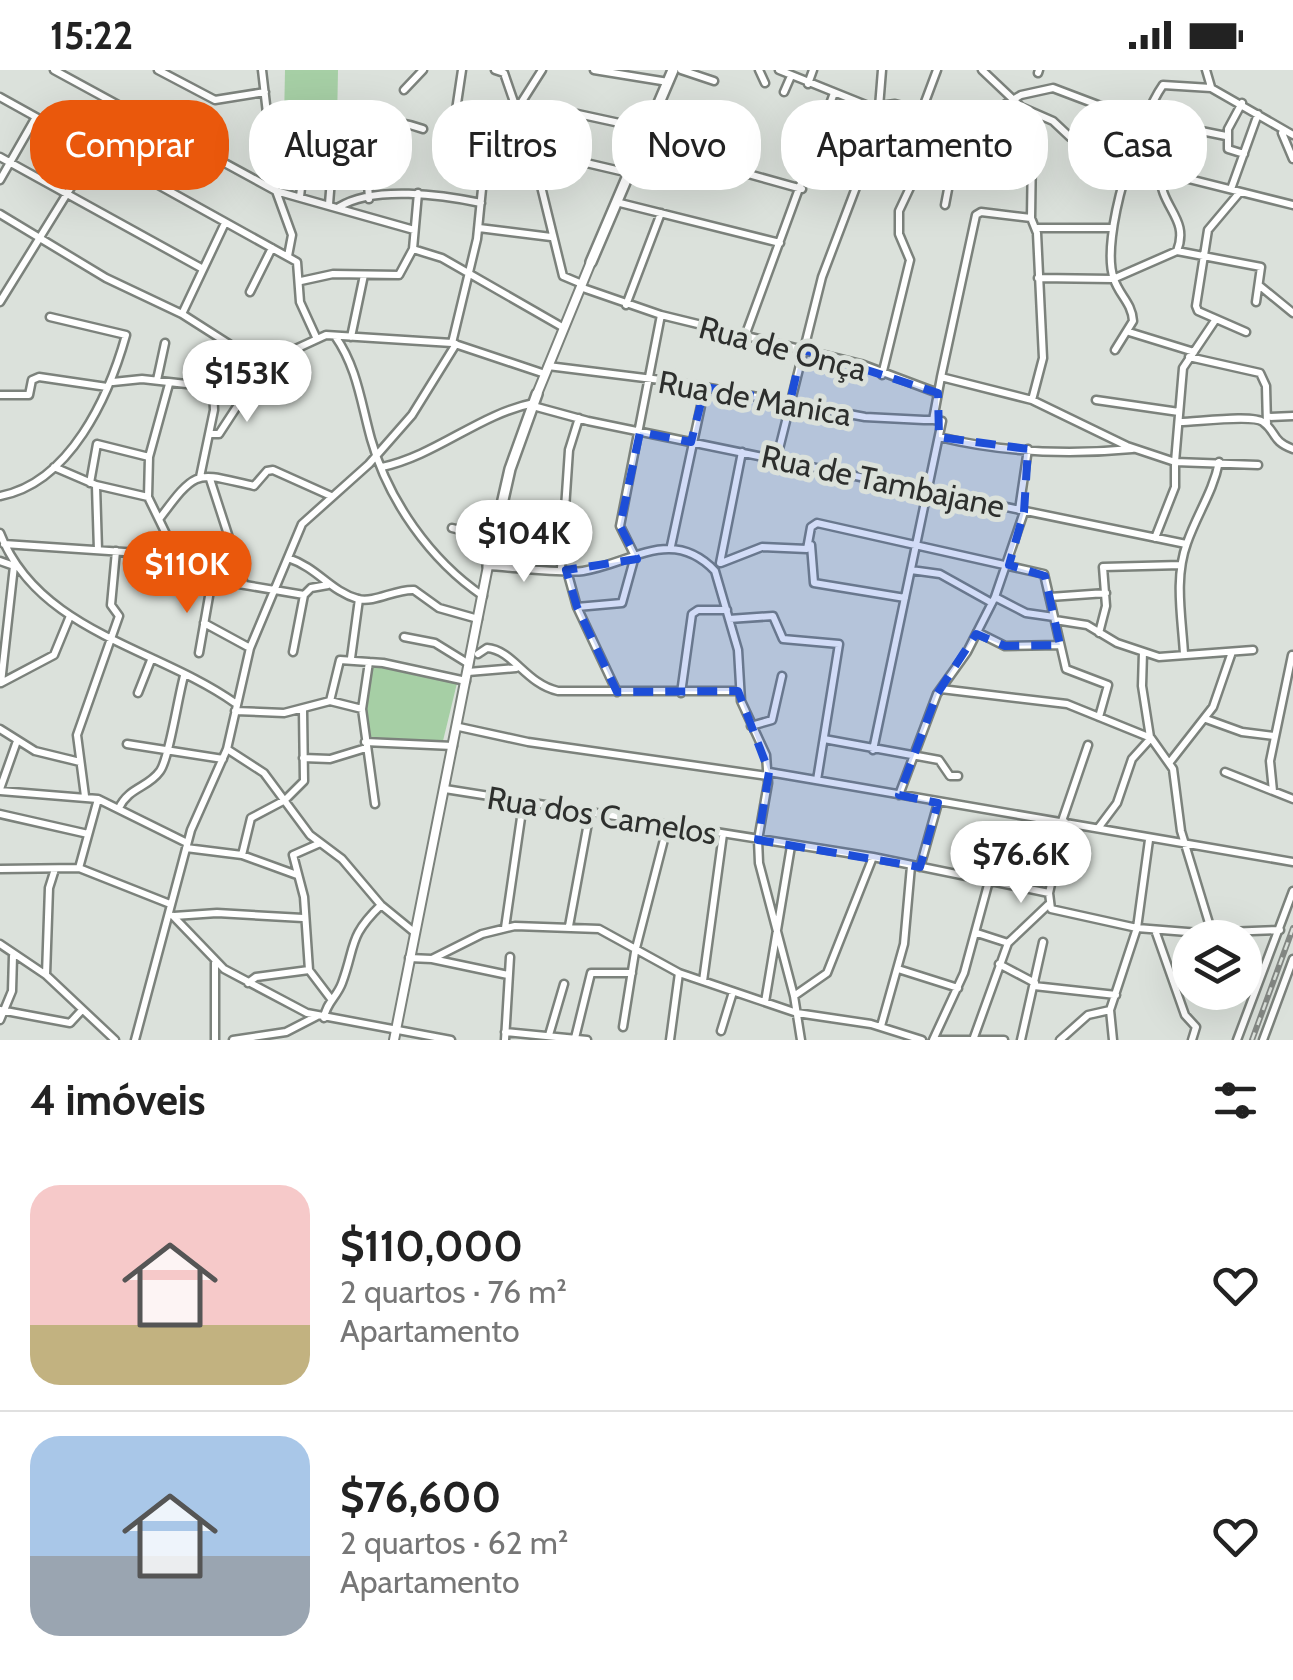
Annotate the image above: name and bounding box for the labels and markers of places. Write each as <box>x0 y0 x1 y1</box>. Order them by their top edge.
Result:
pin: $153K <box>177 340 317 425</box>
pin: $104K <box>454 500 594 585</box>
pin: $110K <box>117 531 257 616</box>
pin: $76.6K <box>940 821 1102 906</box>

